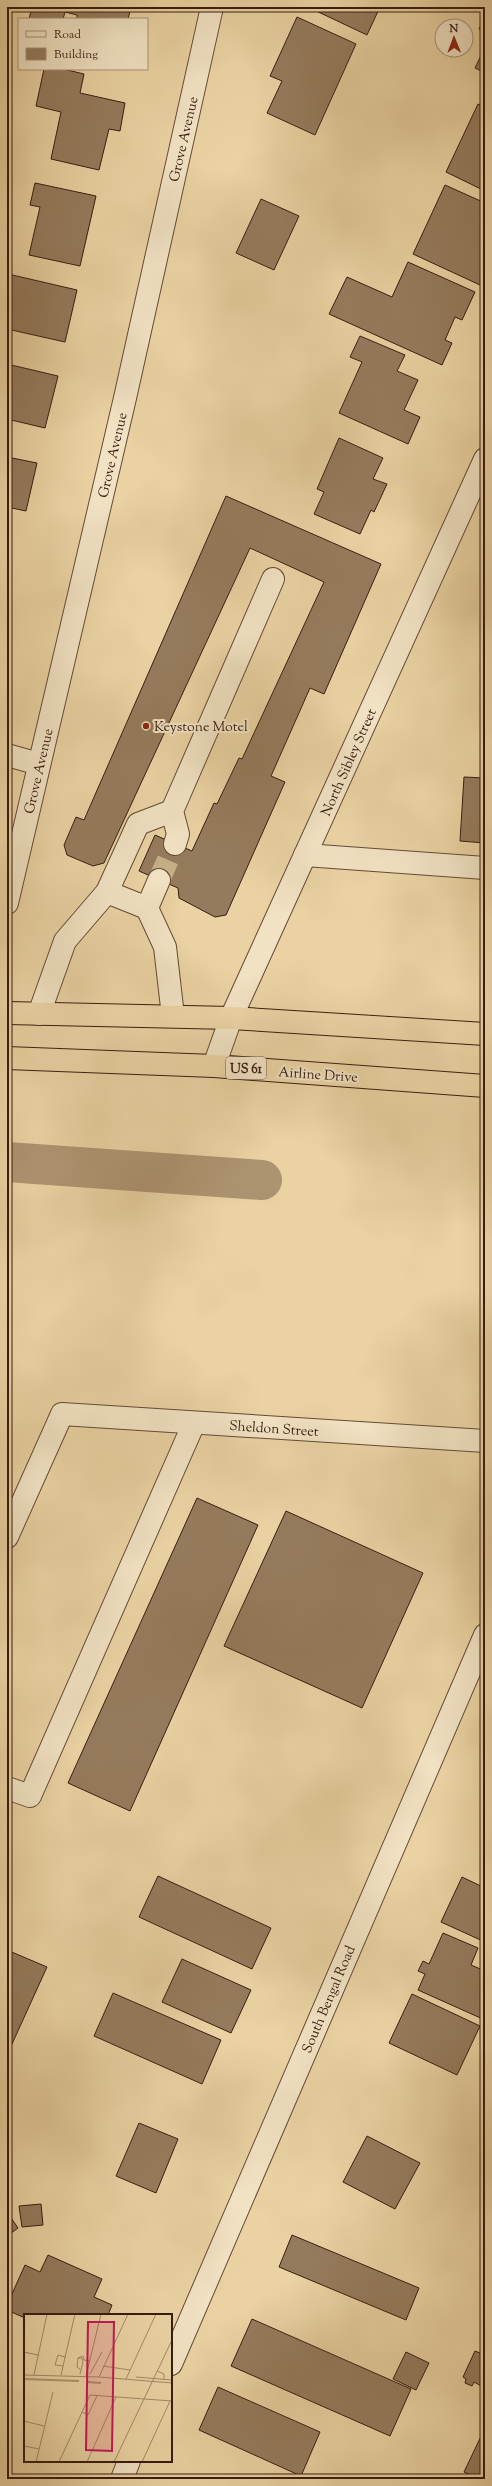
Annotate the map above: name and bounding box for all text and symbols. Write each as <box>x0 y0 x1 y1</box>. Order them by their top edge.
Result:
legend <box>18 18 148 70</box>
north arrow <box>434 18 474 58</box>
text: N <box>448 21 459 37</box>
text: Road <box>54 26 81 44</box>
text: Building <box>54 46 98 64</box>
street label: Grove Avenue <box>165 95 204 184</box>
street label: Grove Avenue <box>94 411 133 500</box>
street label: North Sibley Street <box>317 706 383 820</box>
place label: Keystone Motel <box>154 718 248 738</box>
marker: Keystone Motel <box>141 721 151 731</box>
street label: Grove Avenue <box>20 727 59 816</box>
road number: US 61 <box>226 1057 266 1079</box>
street label: Airline Drive <box>277 1063 358 1089</box>
street label: Sheldon Street <box>229 1417 319 1443</box>
street label: South Bengal Road <box>298 1943 362 2057</box>
inset map <box>24 2314 172 2462</box>

